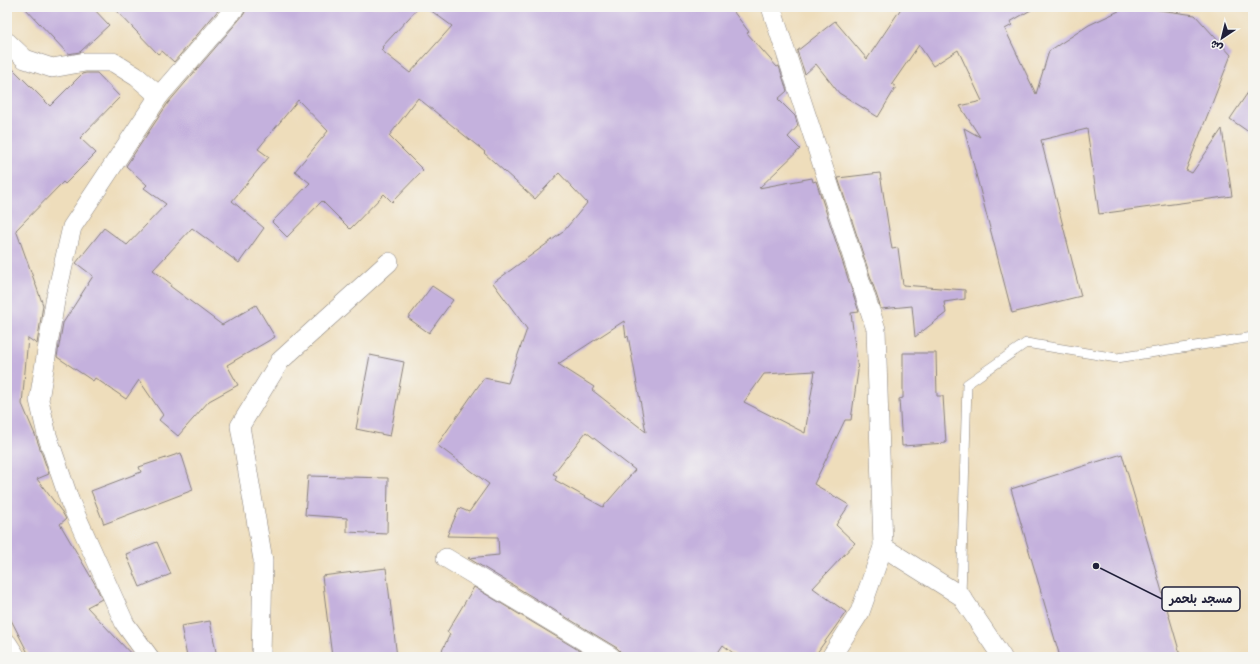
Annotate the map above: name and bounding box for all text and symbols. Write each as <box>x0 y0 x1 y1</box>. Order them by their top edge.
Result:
north arrow <box>1202 18 1242 58</box>
text: ش <box>1207 35 1227 56</box>
callout: مسجد بلحمر <box>1162 587 1240 611</box>
text: مسجد بلحمر <box>1169 590 1232 609</box>

